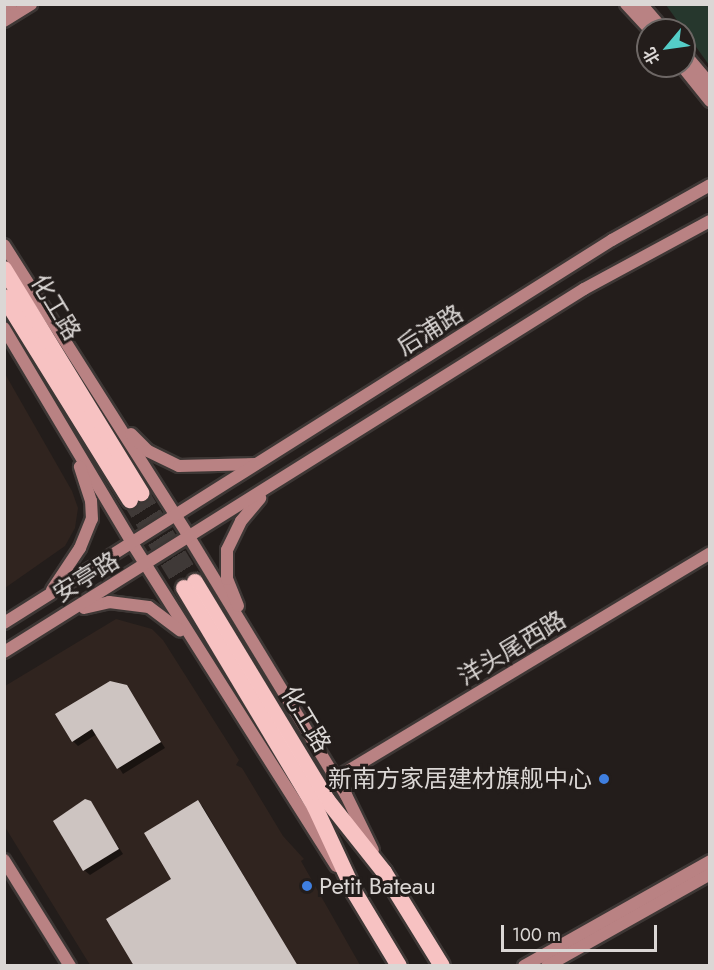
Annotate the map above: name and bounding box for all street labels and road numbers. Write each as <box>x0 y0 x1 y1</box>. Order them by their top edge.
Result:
street label: 化工路 <box>25 269 87 345</box>
street label: 后浦路 <box>392 299 468 361</box>
street label: 安亭路 <box>48 546 124 608</box>
street label: 洋头尾西路 <box>453 605 571 691</box>
street label: 化工路 <box>275 681 337 757</box>

